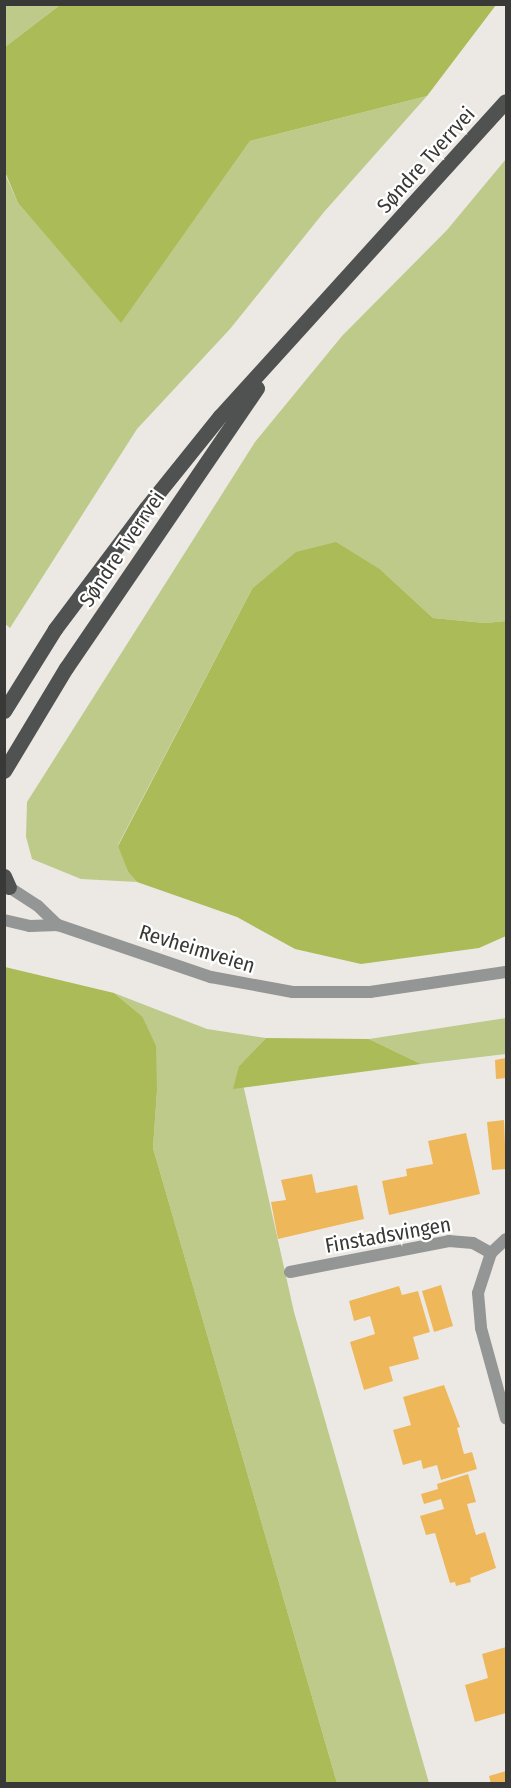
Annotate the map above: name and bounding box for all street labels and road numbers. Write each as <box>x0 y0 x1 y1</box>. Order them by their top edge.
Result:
street label: Søndre Tverrvei <box>372 102 480 218</box>
street label: Søndre Tverrvei <box>74 486 170 612</box>
street label: Revheimveien <box>136 919 258 979</box>
street label: Finstadsvingen <box>323 1212 453 1258</box>

